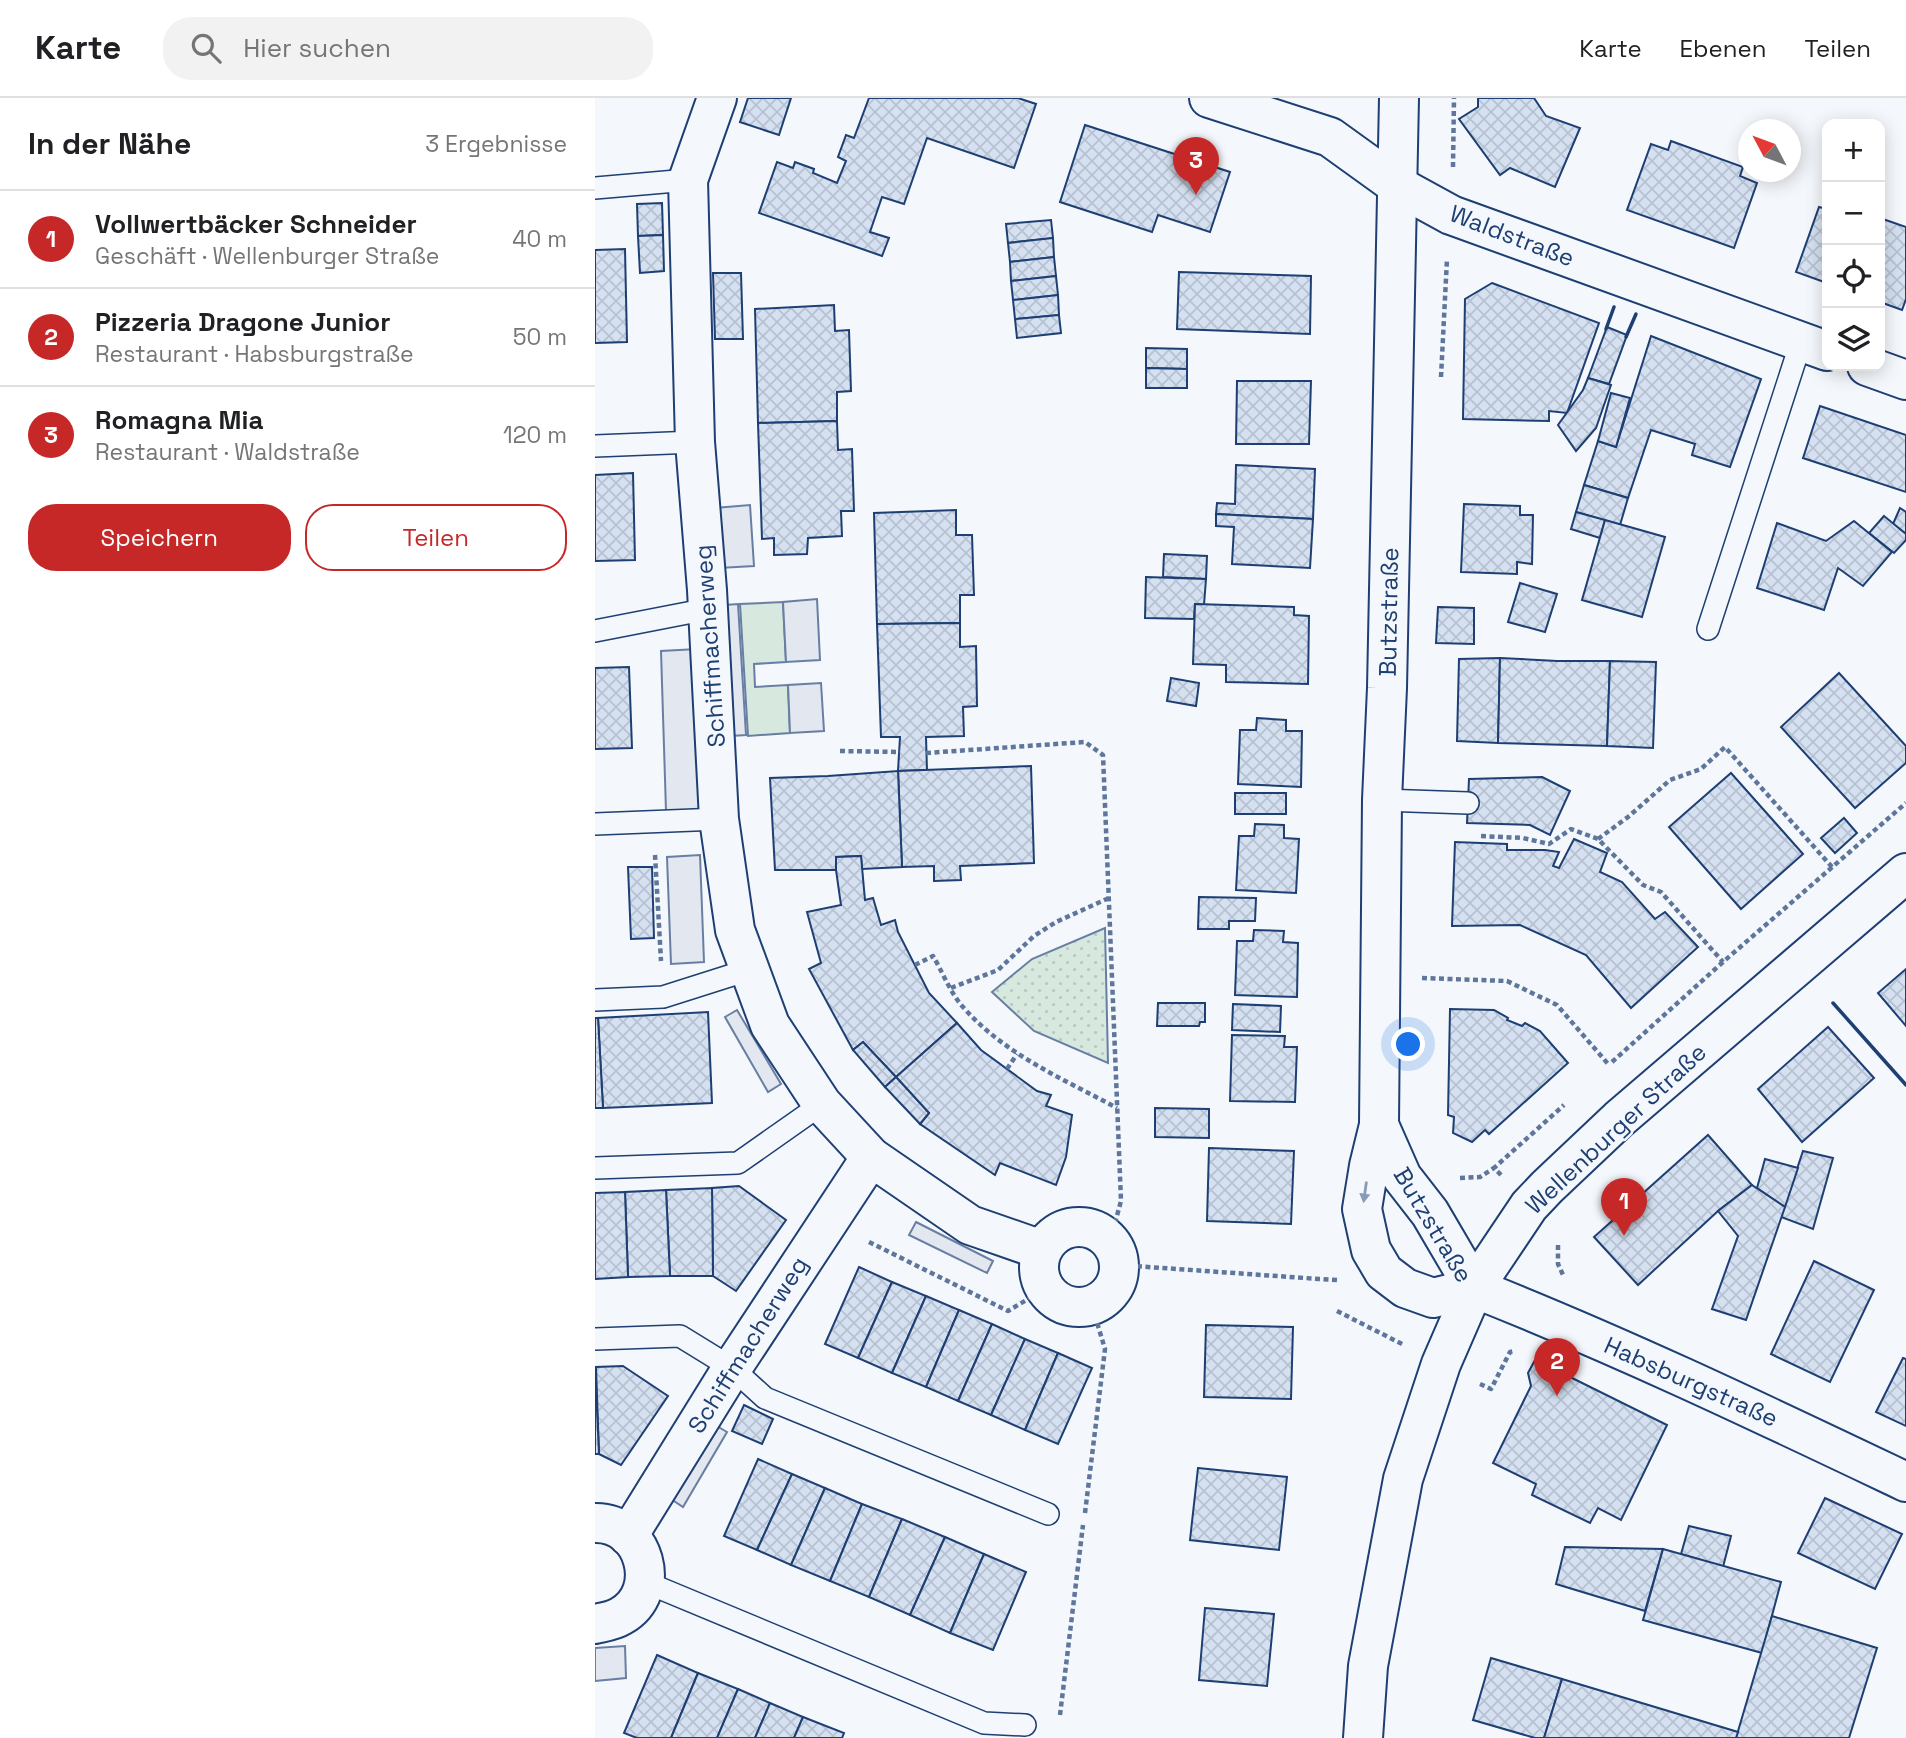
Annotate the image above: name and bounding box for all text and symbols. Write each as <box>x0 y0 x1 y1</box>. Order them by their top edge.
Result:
search box <box>163 17 653 80</box>
text: Karte <box>35 27 121 69</box>
icon: search <box>187 29 225 67</box>
text: Hier suchen <box>243 31 391 65</box>
text: Karte <box>1579 33 1642 64</box>
text: Ebenen <box>1680 33 1766 64</box>
text: Teilen <box>1804 33 1871 64</box>
north arrow <box>1738 119 1801 182</box>
map controls <box>1822 119 1885 371</box>
button: + <box>1822 119 1885 182</box>
text: In der Nähe <box>28 124 191 163</box>
text: 3 Ergebnisse <box>425 129 567 159</box>
pin: 3 <box>1173 137 1219 195</box>
button: − <box>1822 182 1885 245</box>
street label: Waldstraße <box>1445 198 1579 273</box>
text: Vollwertbäcker Schneider <box>95 207 417 241</box>
text: 1 <box>46 224 56 254</box>
text: 40 m <box>512 224 567 254</box>
text: Geschäft · Wellenburger Straße <box>95 241 439 271</box>
button: locate <box>1822 245 1885 308</box>
text: Pizzeria Dragone Junior <box>95 305 391 339</box>
button: layers <box>1822 308 1885 371</box>
text: 2 <box>44 322 58 352</box>
text: 50 m <box>513 322 567 352</box>
text: Restaurant · Habsburgstraße <box>95 339 414 369</box>
text: Romagna Mia <box>95 403 263 437</box>
text: 3 <box>44 420 58 450</box>
text: 120 m <box>503 420 567 450</box>
text: Restaurant · Waldstraße <box>95 437 360 467</box>
button: Speichern <box>28 504 291 571</box>
button: Teilen <box>305 504 567 571</box>
street label: Schiffmacherweg <box>687 544 732 748</box>
street label: Butzstraße <box>1372 547 1405 677</box>
your location <box>1391 1027 1425 1061</box>
street label: Wellenburger Straße <box>1519 1037 1713 1221</box>
street label: Butzstraße <box>1387 1161 1480 1288</box>
pin: 1 <box>1601 1178 1647 1236</box>
one-way arrow <box>1359 1181 1370 1203</box>
street label: Schiffmacherweg <box>681 1250 815 1439</box>
street label: Habsburgstraße <box>1600 1329 1783 1434</box>
pin: 2 <box>1534 1338 1580 1396</box>

